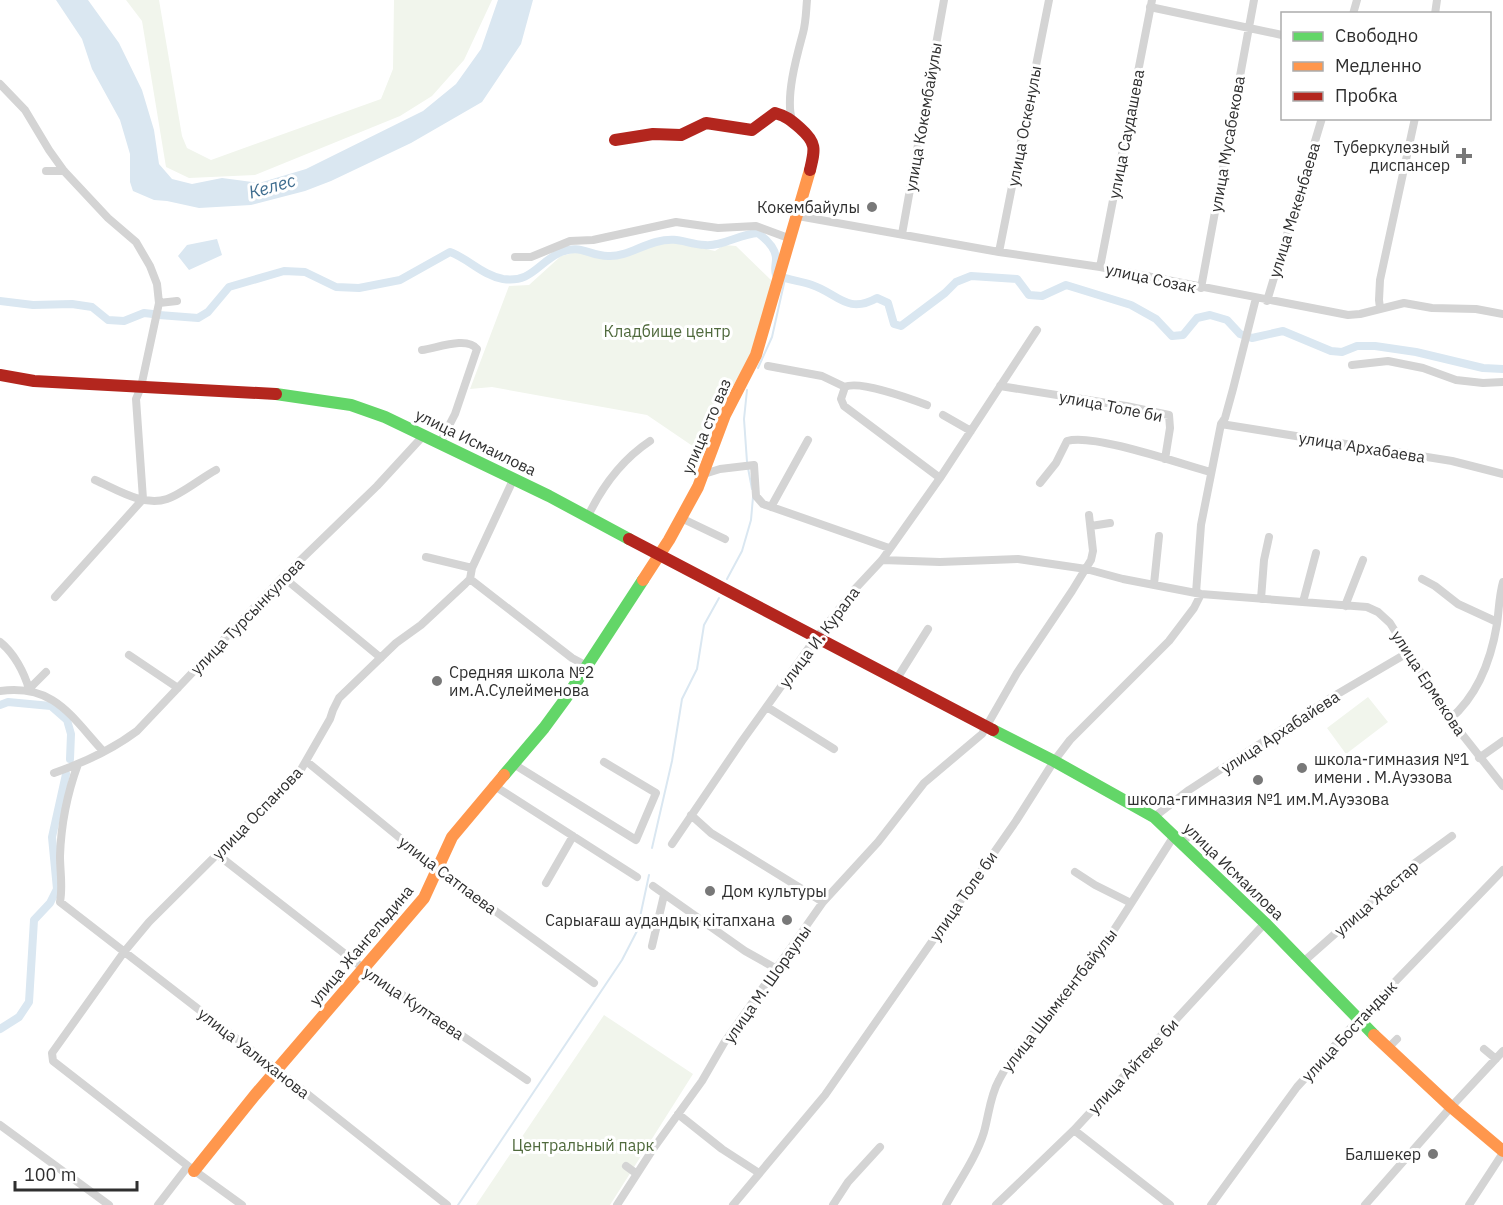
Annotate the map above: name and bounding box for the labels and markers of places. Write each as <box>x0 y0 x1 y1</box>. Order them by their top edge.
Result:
place label: Туберкулезный диспансер <box>1334 137 1450 175</box>
marker: Туберкулезный диспансер <box>1455 147 1473 165</box>
place label: Кокембайулы <box>757 197 860 217</box>
marker: Кокембайулы <box>865 200 879 214</box>
place label: Средняя школа №2 им.А.Сулейменова <box>449 662 594 700</box>
marker: Средняя школа №2 им.А.Сулейменова <box>430 674 444 688</box>
place label: школа-гимназия №1 имени . М.Ауэзова <box>1314 749 1469 787</box>
marker: школа-гимназия №1 имени . М.Ауэзова <box>1295 761 1309 775</box>
marker: школа-гимназия №1 им.М.Ауэзова <box>1251 773 1265 787</box>
place label: школа-гимназия №1 им.М.Ауэзова <box>1127 789 1389 809</box>
place label: Дом культуры <box>722 881 827 901</box>
marker: Дом культуры <box>703 884 717 898</box>
place label: Сарыағаш аудандық кітапхана <box>545 910 775 930</box>
marker: Сарыағаш аудандық кітапхана <box>780 913 794 927</box>
place label: Балшекер <box>1345 1144 1421 1164</box>
marker: Балшекер <box>1426 1147 1440 1161</box>

